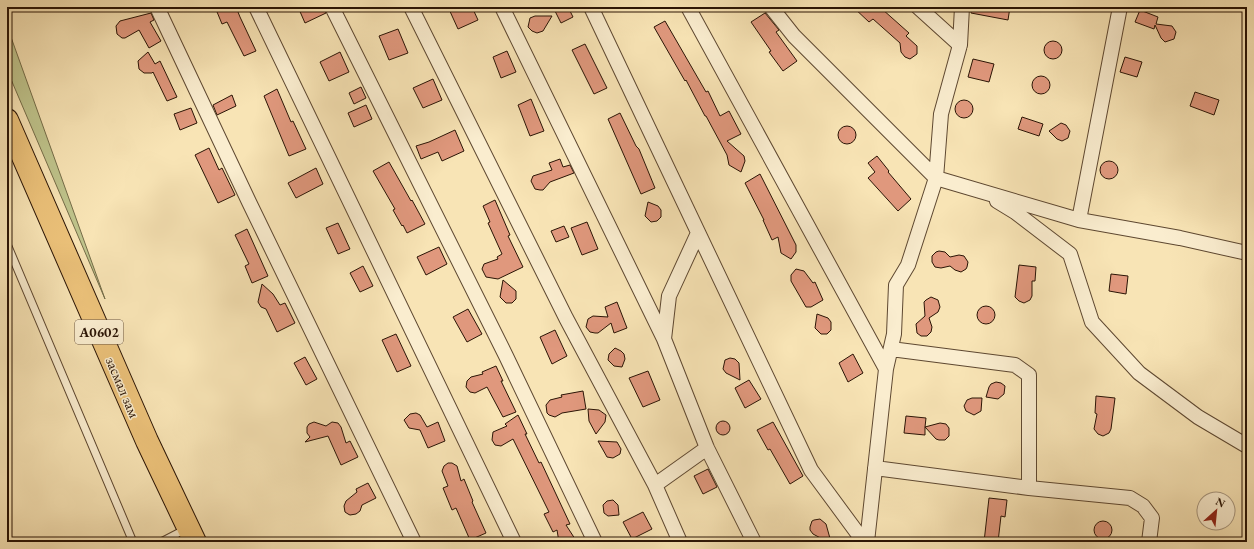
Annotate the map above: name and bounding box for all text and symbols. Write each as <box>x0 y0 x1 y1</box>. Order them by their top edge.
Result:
road number: A0602 <box>75 320 123 344</box>
street label: засмал зам <box>102 354 145 421</box>
north arrow <box>1196 491 1236 531</box>
text: N <box>1213 494 1228 510</box>

